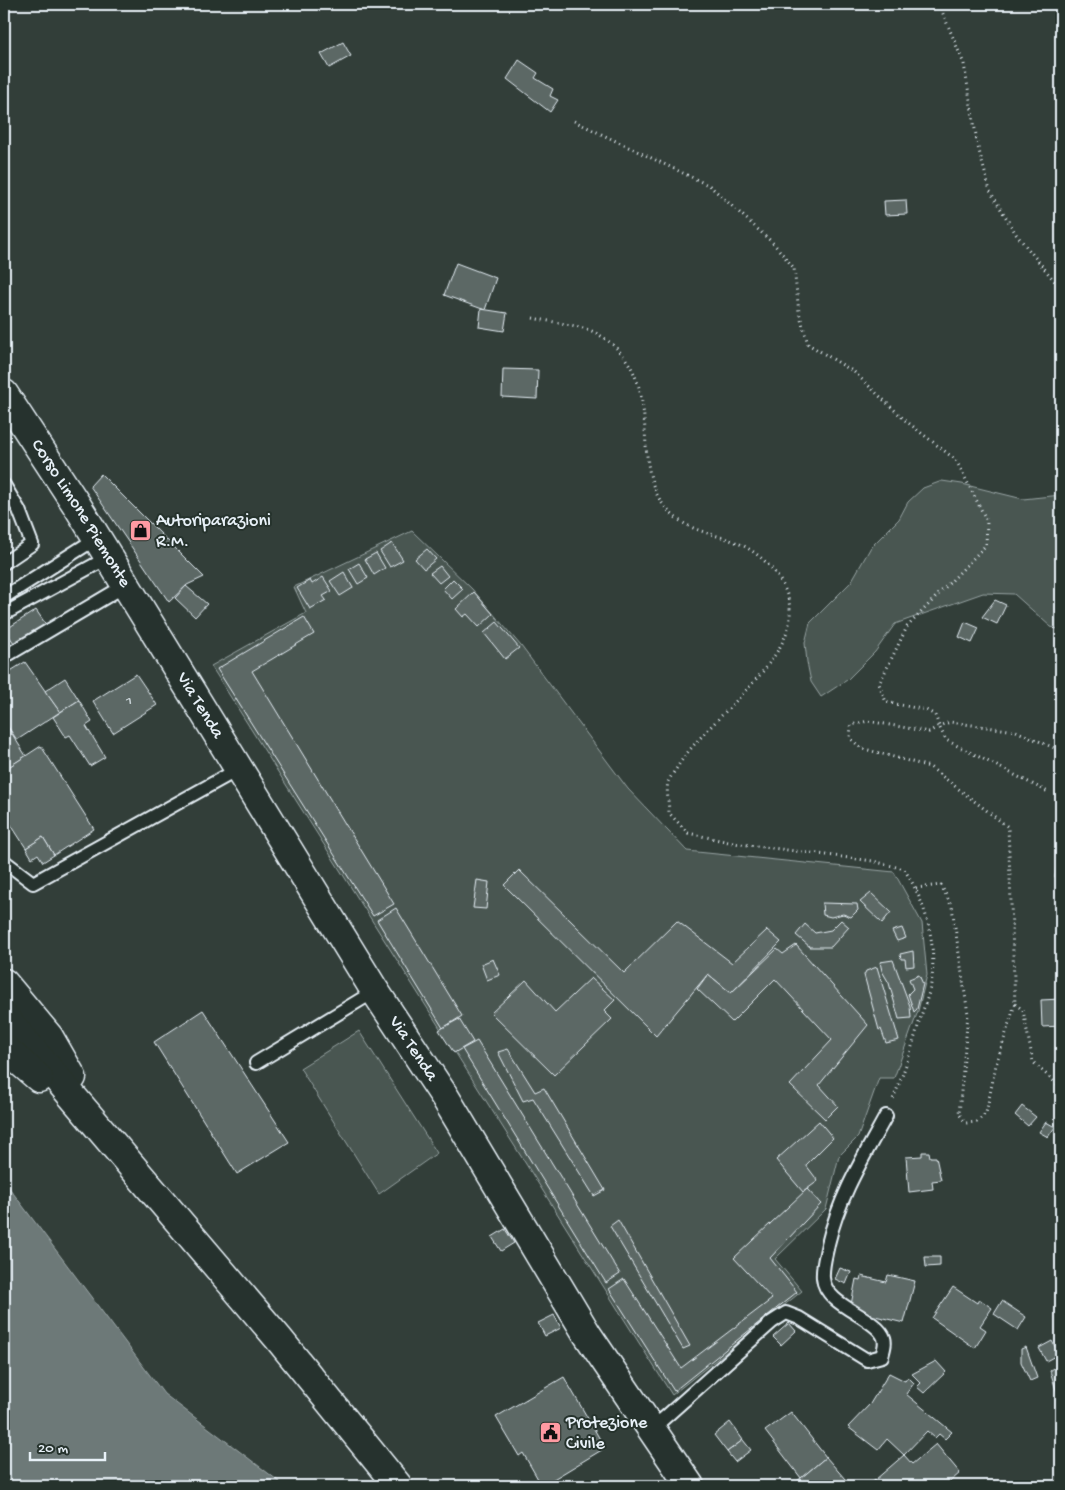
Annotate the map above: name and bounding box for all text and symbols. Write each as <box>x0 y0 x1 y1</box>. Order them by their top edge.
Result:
street label: Corso Limone Piemonte <box>26 436 136 592</box>
place label: Autoriparazioni R.M. <box>156 511 271 553</box>
shop icon: Autoriparazioni R.M. <box>128 519 152 543</box>
street label: Via Tenda <box>171 668 229 743</box>
house number: 1 <box>125 692 132 710</box>
street label: Via Tenda <box>383 1011 443 1086</box>
place label: Protezione Civile <box>565 1413 648 1455</box>
public building icon: Protezione Civile <box>538 1421 562 1445</box>
scale bar <box>30 1430 105 1462</box>
text: 20 m <box>38 1440 68 1458</box>

